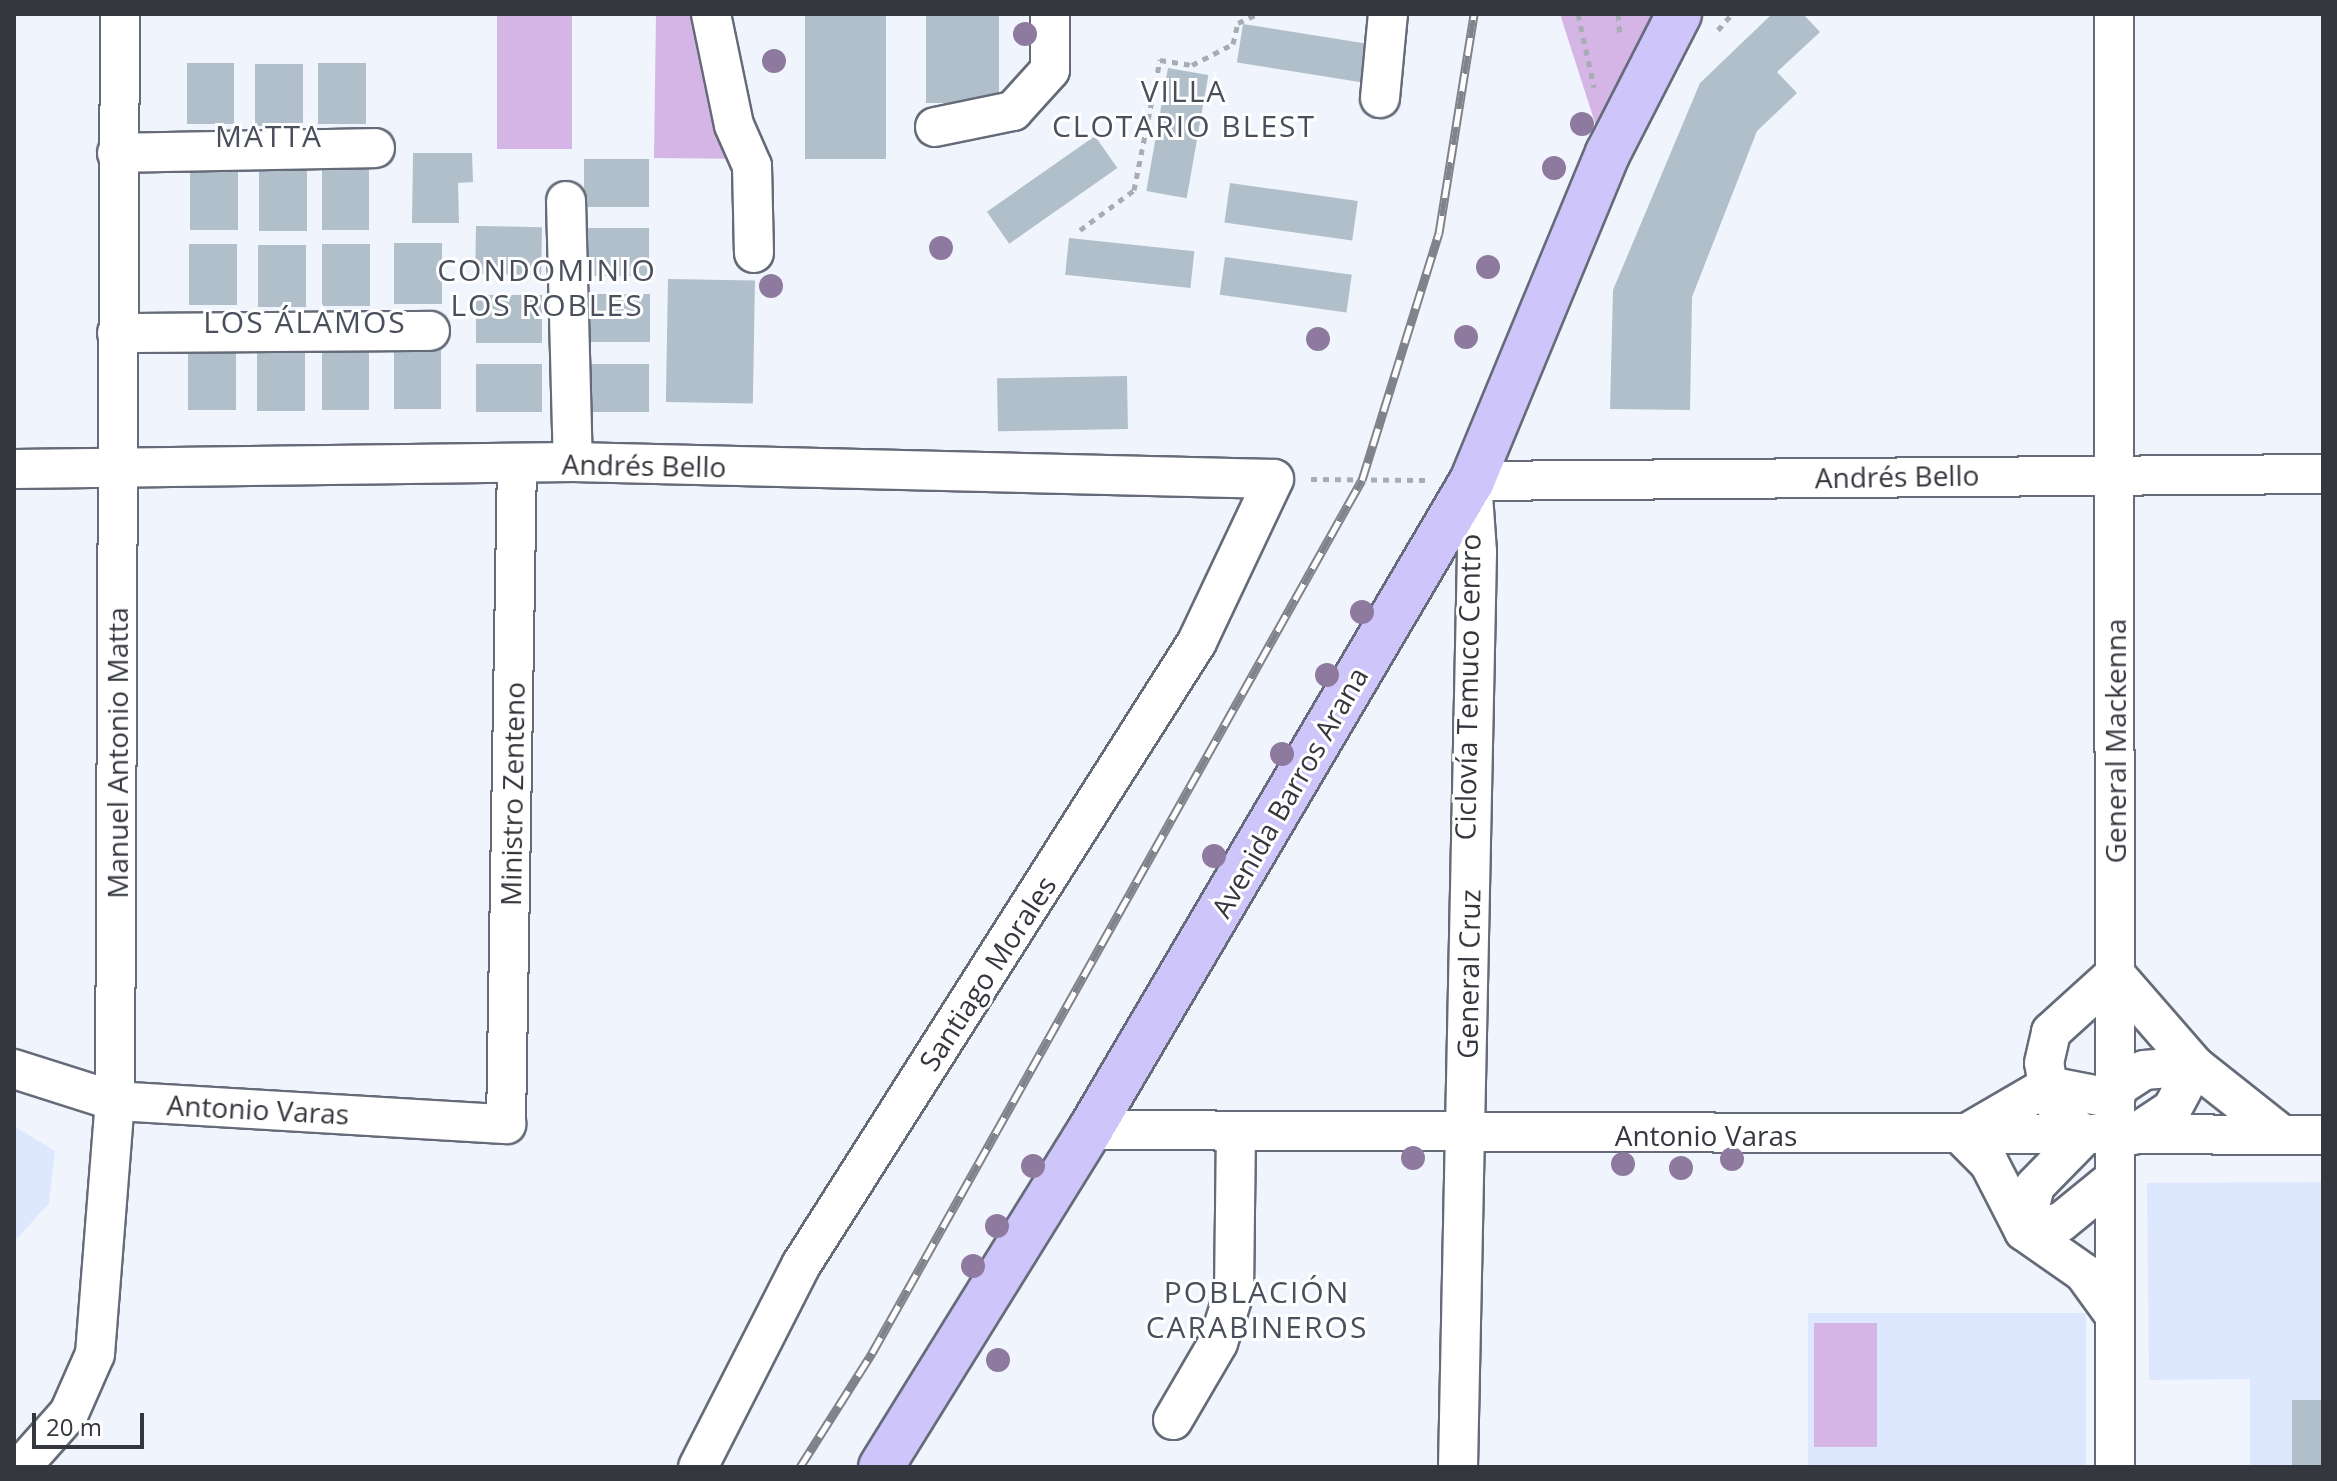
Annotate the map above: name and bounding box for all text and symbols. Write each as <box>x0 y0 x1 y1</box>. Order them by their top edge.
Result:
district label: VILLA CLOTARIO BLEST <box>1052 73 1316 144</box>
district label: MATTA <box>215 118 323 154</box>
district label: CONDOMINIO LOS ROBLES <box>437 252 657 322</box>
district label: LOS ÁLAMOS <box>203 304 407 340</box>
street label: Andrés Bello <box>561 447 727 483</box>
street label: Andrés Bello <box>1814 458 1980 494</box>
street label: Ciclovía Temuco Centro <box>1448 533 1486 841</box>
street label: Manuel Antonio Matta <box>100 607 134 899</box>
street label: General Mackenna <box>2098 619 2132 863</box>
street label: Avenida Barros Arana <box>1204 661 1374 923</box>
street label: Ministro Zenteno <box>493 682 531 906</box>
street label: Santiago Morales <box>912 869 1062 1077</box>
street label: General Cruz <box>1450 889 1486 1059</box>
street label: Antonio Varas <box>166 1087 350 1131</box>
street label: Antonio Varas <box>1615 1118 1797 1152</box>
district label: POBLACIÓN CARABINEROS <box>1146 1274 1368 1344</box>
scale bar <box>36 1397 148 1447</box>
text: 20 m <box>46 1410 102 1443</box>

